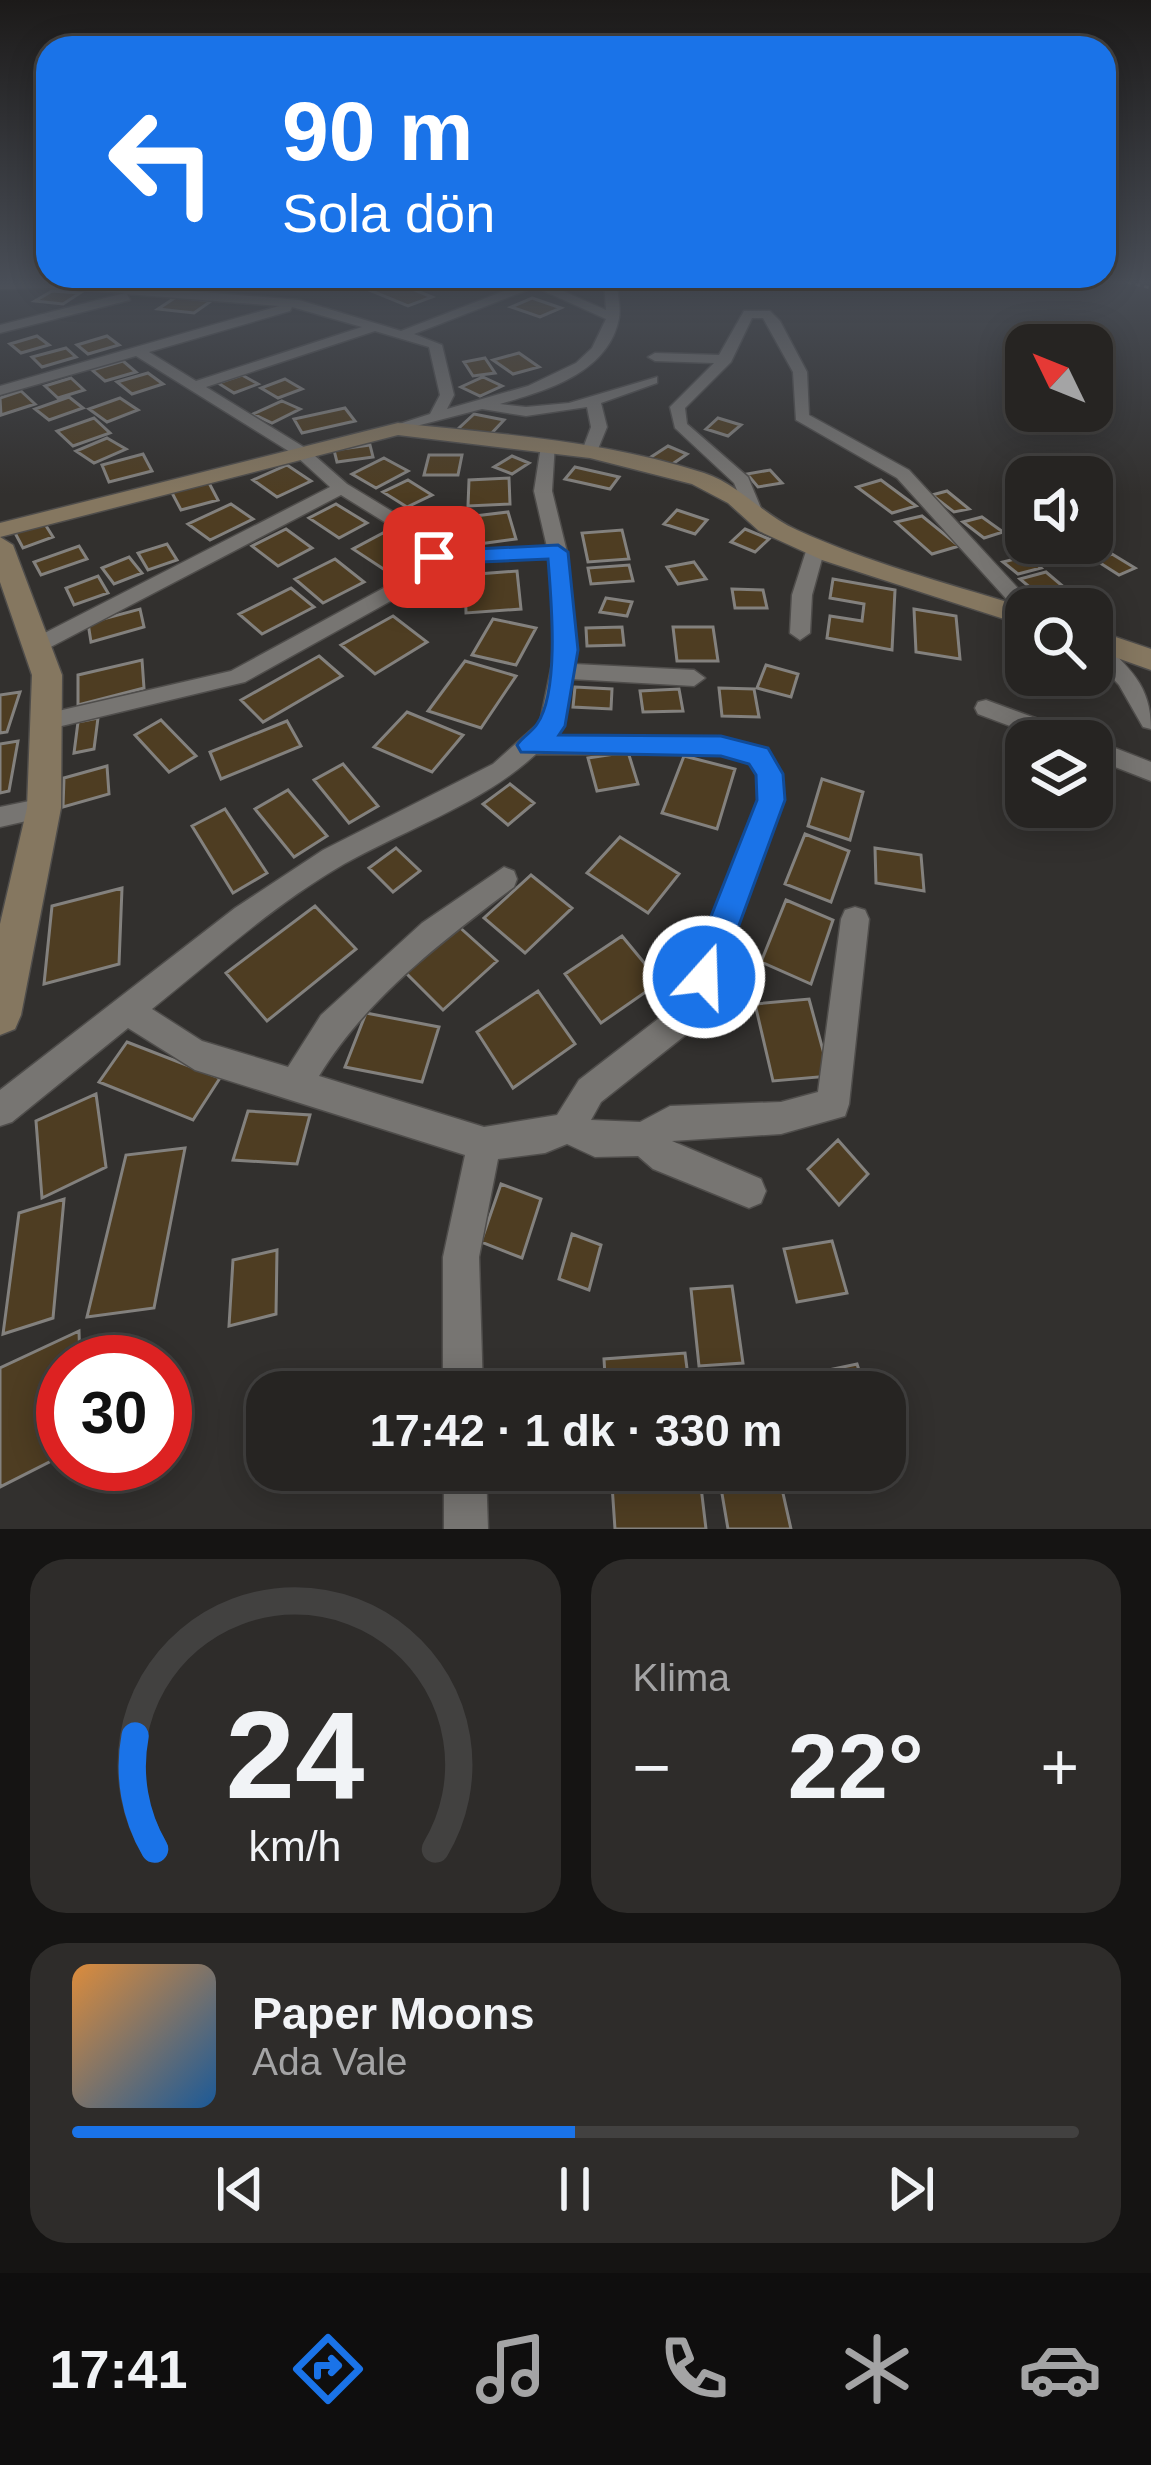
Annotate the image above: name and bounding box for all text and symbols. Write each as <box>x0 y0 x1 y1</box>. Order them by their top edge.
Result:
icon: left <box>84 84 240 240</box>
text: 90 m <box>282 84 473 178</box>
text: Sola dön <box>282 183 495 243</box>
north arrow <box>1005 324 1113 432</box>
map controls <box>1005 324 1113 828</box>
button: sound <box>1005 456 1113 564</box>
pin <box>383 506 485 608</box>
icon: arrive <box>401 524 467 590</box>
button: search <box>1005 588 1113 696</box>
button: layers <box>1005 720 1113 828</box>
position arrow <box>641 914 767 1040</box>
speed limit sign: 30 <box>36 1335 192 1491</box>
text: 17:42 · 1 dk · 330 m <box>370 1405 782 1456</box>
text: Klima <box>633 1656 730 1699</box>
text: 24 <box>226 1685 365 1824</box>
text: 22° <box>788 1717 924 1817</box>
text: − <box>633 1730 671 1804</box>
text: + <box>1040 1730 1079 1804</box>
text: km/h <box>249 1822 342 1870</box>
text: Paper Moons <box>252 1988 535 2039</box>
text: Ada Vale <box>252 2040 407 2083</box>
icon: previous <box>207 2156 273 2222</box>
icon: pause <box>542 2156 608 2222</box>
icon: next <box>878 2156 944 2222</box>
icon: directions <box>286 2327 370 2411</box>
icon: music <box>469 2327 553 2411</box>
icon: phone <box>652 2327 736 2411</box>
icon: climate <box>835 2327 919 2411</box>
icon: car <box>1018 2327 1102 2411</box>
text: 17:41 <box>49 2339 188 2399</box>

